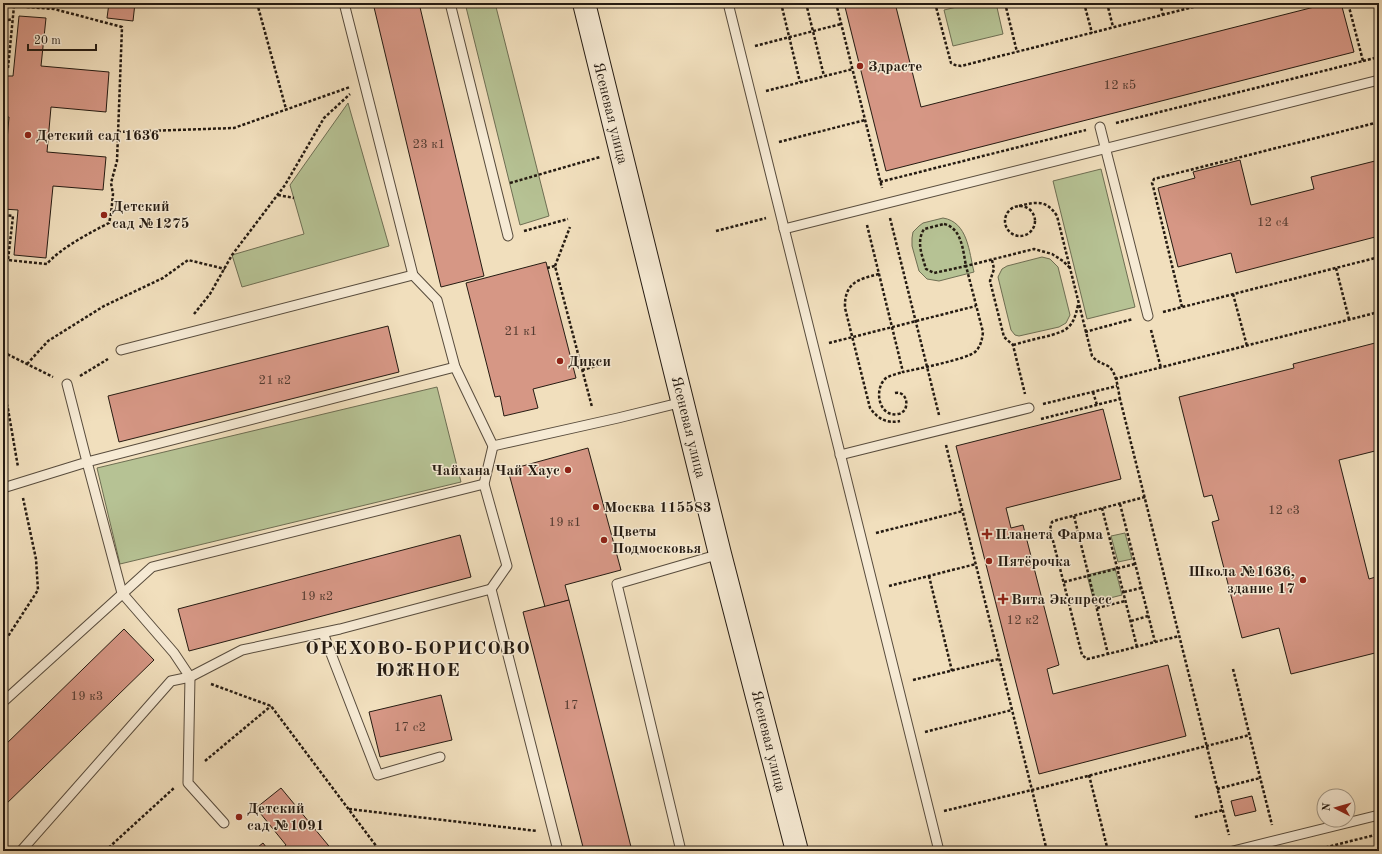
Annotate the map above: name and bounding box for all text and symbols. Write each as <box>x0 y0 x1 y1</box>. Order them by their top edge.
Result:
scale bar <box>28 26 96 52</box>
text: 20 m <box>34 35 61 47</box>
place label: Здрасте <box>868 60 922 75</box>
street label: Ясеневая улица <box>590 61 630 167</box>
marker: Здрасте <box>855 61 865 71</box>
house number: 12 к5 <box>1104 79 1136 92</box>
place label: Детский сад 1636 <box>36 129 159 144</box>
marker: Детский сад 1636 <box>23 130 33 140</box>
house number: 23 к1 <box>413 138 445 151</box>
place label: Детский сад №1275 <box>112 200 189 232</box>
marker: Детский сад №1275 <box>99 210 109 220</box>
house number: 12 с4 <box>1257 216 1289 229</box>
house number: 21 к1 <box>505 325 537 338</box>
place label: Дикси <box>568 355 611 370</box>
marker: Дикси <box>555 356 565 366</box>
house number: 21 к2 <box>259 374 291 387</box>
street label: Ясеневая улица <box>668 375 708 481</box>
place label: Чайхана Чай Хаус <box>431 464 560 479</box>
marker: Чайхана Чай Хаус <box>563 465 573 475</box>
place label: Москва 115583 <box>604 501 711 516</box>
marker: Москва 115583 <box>591 502 601 512</box>
house number: 12 с3 <box>1268 504 1300 517</box>
house number: 19 к1 <box>549 516 581 529</box>
place label: Цветы Подмосковья <box>612 525 701 557</box>
place label: Планета Фарма <box>995 528 1103 543</box>
marker: Планета Фарма <box>982 529 992 539</box>
marker: Цветы Подмосковья <box>599 535 609 545</box>
place label: Пятёрочка <box>997 555 1071 570</box>
marker: Пятёрочка <box>984 556 994 566</box>
place label: Школа №1636, здание 17 <box>1188 565 1295 597</box>
marker: Школа №1636, здание 17 <box>1298 575 1308 585</box>
house number: 19 к2 <box>301 590 333 603</box>
place label: Вита Экспресс <box>1011 593 1112 608</box>
marker: Вита Экспресс <box>998 594 1008 604</box>
house number: 12 к2 <box>1007 614 1039 627</box>
district label: ОРЕХОВО-БОРИСОВО ЮЖНОЕ <box>305 640 531 681</box>
street label: Ясеневая улица <box>748 689 788 795</box>
house number: 19 к3 <box>71 690 103 703</box>
house number: 17 <box>563 699 579 712</box>
house number: 17 с2 <box>394 721 426 734</box>
north arrow <box>1316 788 1356 828</box>
place label: Детский сад №1091 <box>247 802 324 834</box>
text: N <box>1322 802 1334 812</box>
marker: Детский сад №1091 <box>234 812 244 822</box>

